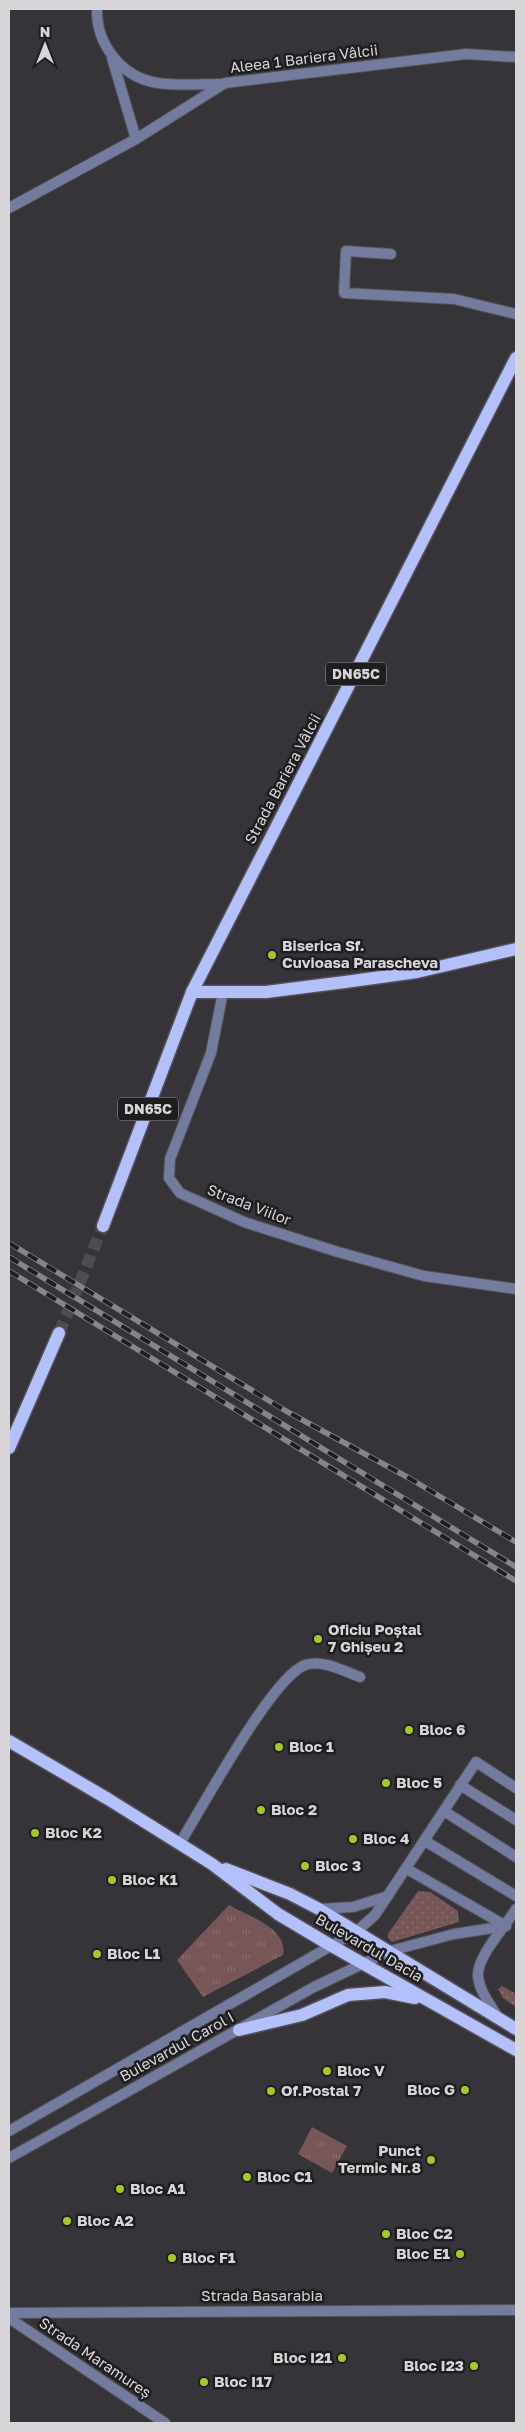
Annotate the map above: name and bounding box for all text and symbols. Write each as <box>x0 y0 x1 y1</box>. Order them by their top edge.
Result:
north arrow <box>20 20 70 70</box>
text: N <box>40 23 50 40</box>
street label: Aleea 1 Bariera Vâlcii <box>229 40 379 76</box>
road number: DN65C <box>326 662 386 686</box>
street label: Strada Bariera Vâlcii <box>240 710 324 847</box>
place label: Biserica Sf. Cuvioasa Parascheva <box>282 936 438 971</box>
marker: Biserica Sf. Cuvioasa Parascheva <box>266 949 278 961</box>
road number: DN65C <box>118 1098 178 1120</box>
street label: Strada Viilor <box>205 1180 294 1228</box>
place label: Oficiu Poștal 7 Ghișeu 2 <box>328 1620 422 1655</box>
marker: Oficiu Poștal 7 Ghișeu 2 <box>312 1633 324 1645</box>
place label: Bloc 6 <box>419 1720 465 1738</box>
marker: Bloc 6 <box>403 1724 415 1736</box>
place label: Bloc 1 <box>289 1737 334 1755</box>
marker: Bloc 1 <box>273 1741 285 1753</box>
place label: Bloc 5 <box>396 1773 442 1791</box>
marker: Bloc 5 <box>380 1777 392 1789</box>
place label: Bloc 2 <box>271 1800 317 1818</box>
marker: Bloc 2 <box>255 1804 267 1816</box>
place label: Bloc K2 <box>45 1823 102 1841</box>
marker: Bloc K2 <box>29 1827 41 1839</box>
place label: Bloc 4 <box>363 1829 409 1847</box>
marker: Bloc 4 <box>347 1833 359 1845</box>
place label: Bloc 3 <box>315 1856 361 1874</box>
marker: Bloc 3 <box>299 1860 311 1872</box>
place label: Bloc K1 <box>122 1870 178 1888</box>
marker: Bloc K1 <box>106 1874 118 1886</box>
street label: Bulevardul Dacia <box>313 1909 426 1985</box>
place label: Bloc L1 <box>107 1944 160 1962</box>
marker: Bloc L1 <box>91 1948 103 1960</box>
street label: Bulevardul Carol I <box>116 2007 237 2085</box>
place label: Bloc V <box>337 2061 385 2079</box>
marker: Bloc V <box>321 2065 333 2077</box>
place label: Bloc G <box>407 2080 455 2098</box>
place label: Of.Postal 7 <box>281 2081 361 2099</box>
marker: Bloc G <box>459 2084 471 2096</box>
marker: Of.Postal 7 <box>265 2085 277 2097</box>
place label: Punct Termic Nr.8 <box>338 2141 421 2176</box>
marker: Punct Termic Nr.8 <box>425 2154 437 2166</box>
place label: Bloc C1 <box>257 2167 313 2185</box>
marker: Bloc C1 <box>241 2171 253 2183</box>
place label: Bloc A1 <box>130 2179 186 2197</box>
marker: Bloc A1 <box>114 2183 126 2195</box>
place label: Bloc A2 <box>77 2211 134 2229</box>
marker: Bloc A2 <box>61 2215 73 2227</box>
place label: Bloc C2 <box>396 2224 453 2242</box>
marker: Bloc C2 <box>380 2228 392 2240</box>
place label: Bloc E1 <box>396 2244 450 2262</box>
place label: Bloc F1 <box>182 2248 236 2266</box>
marker: Bloc E1 <box>454 2248 466 2260</box>
marker: Bloc F1 <box>166 2252 178 2264</box>
street label: Strada Basarabia <box>201 2286 323 2304</box>
street label: Strada Maramureș <box>36 2313 155 2401</box>
place label: Bloc I21 <box>273 2348 332 2366</box>
marker: Bloc I21 <box>336 2352 348 2364</box>
place label: Bloc I23 <box>404 2356 464 2374</box>
marker: Bloc I23 <box>468 2360 480 2372</box>
place label: Bloc I17 <box>214 2372 272 2390</box>
marker: Bloc I17 <box>198 2376 210 2388</box>

